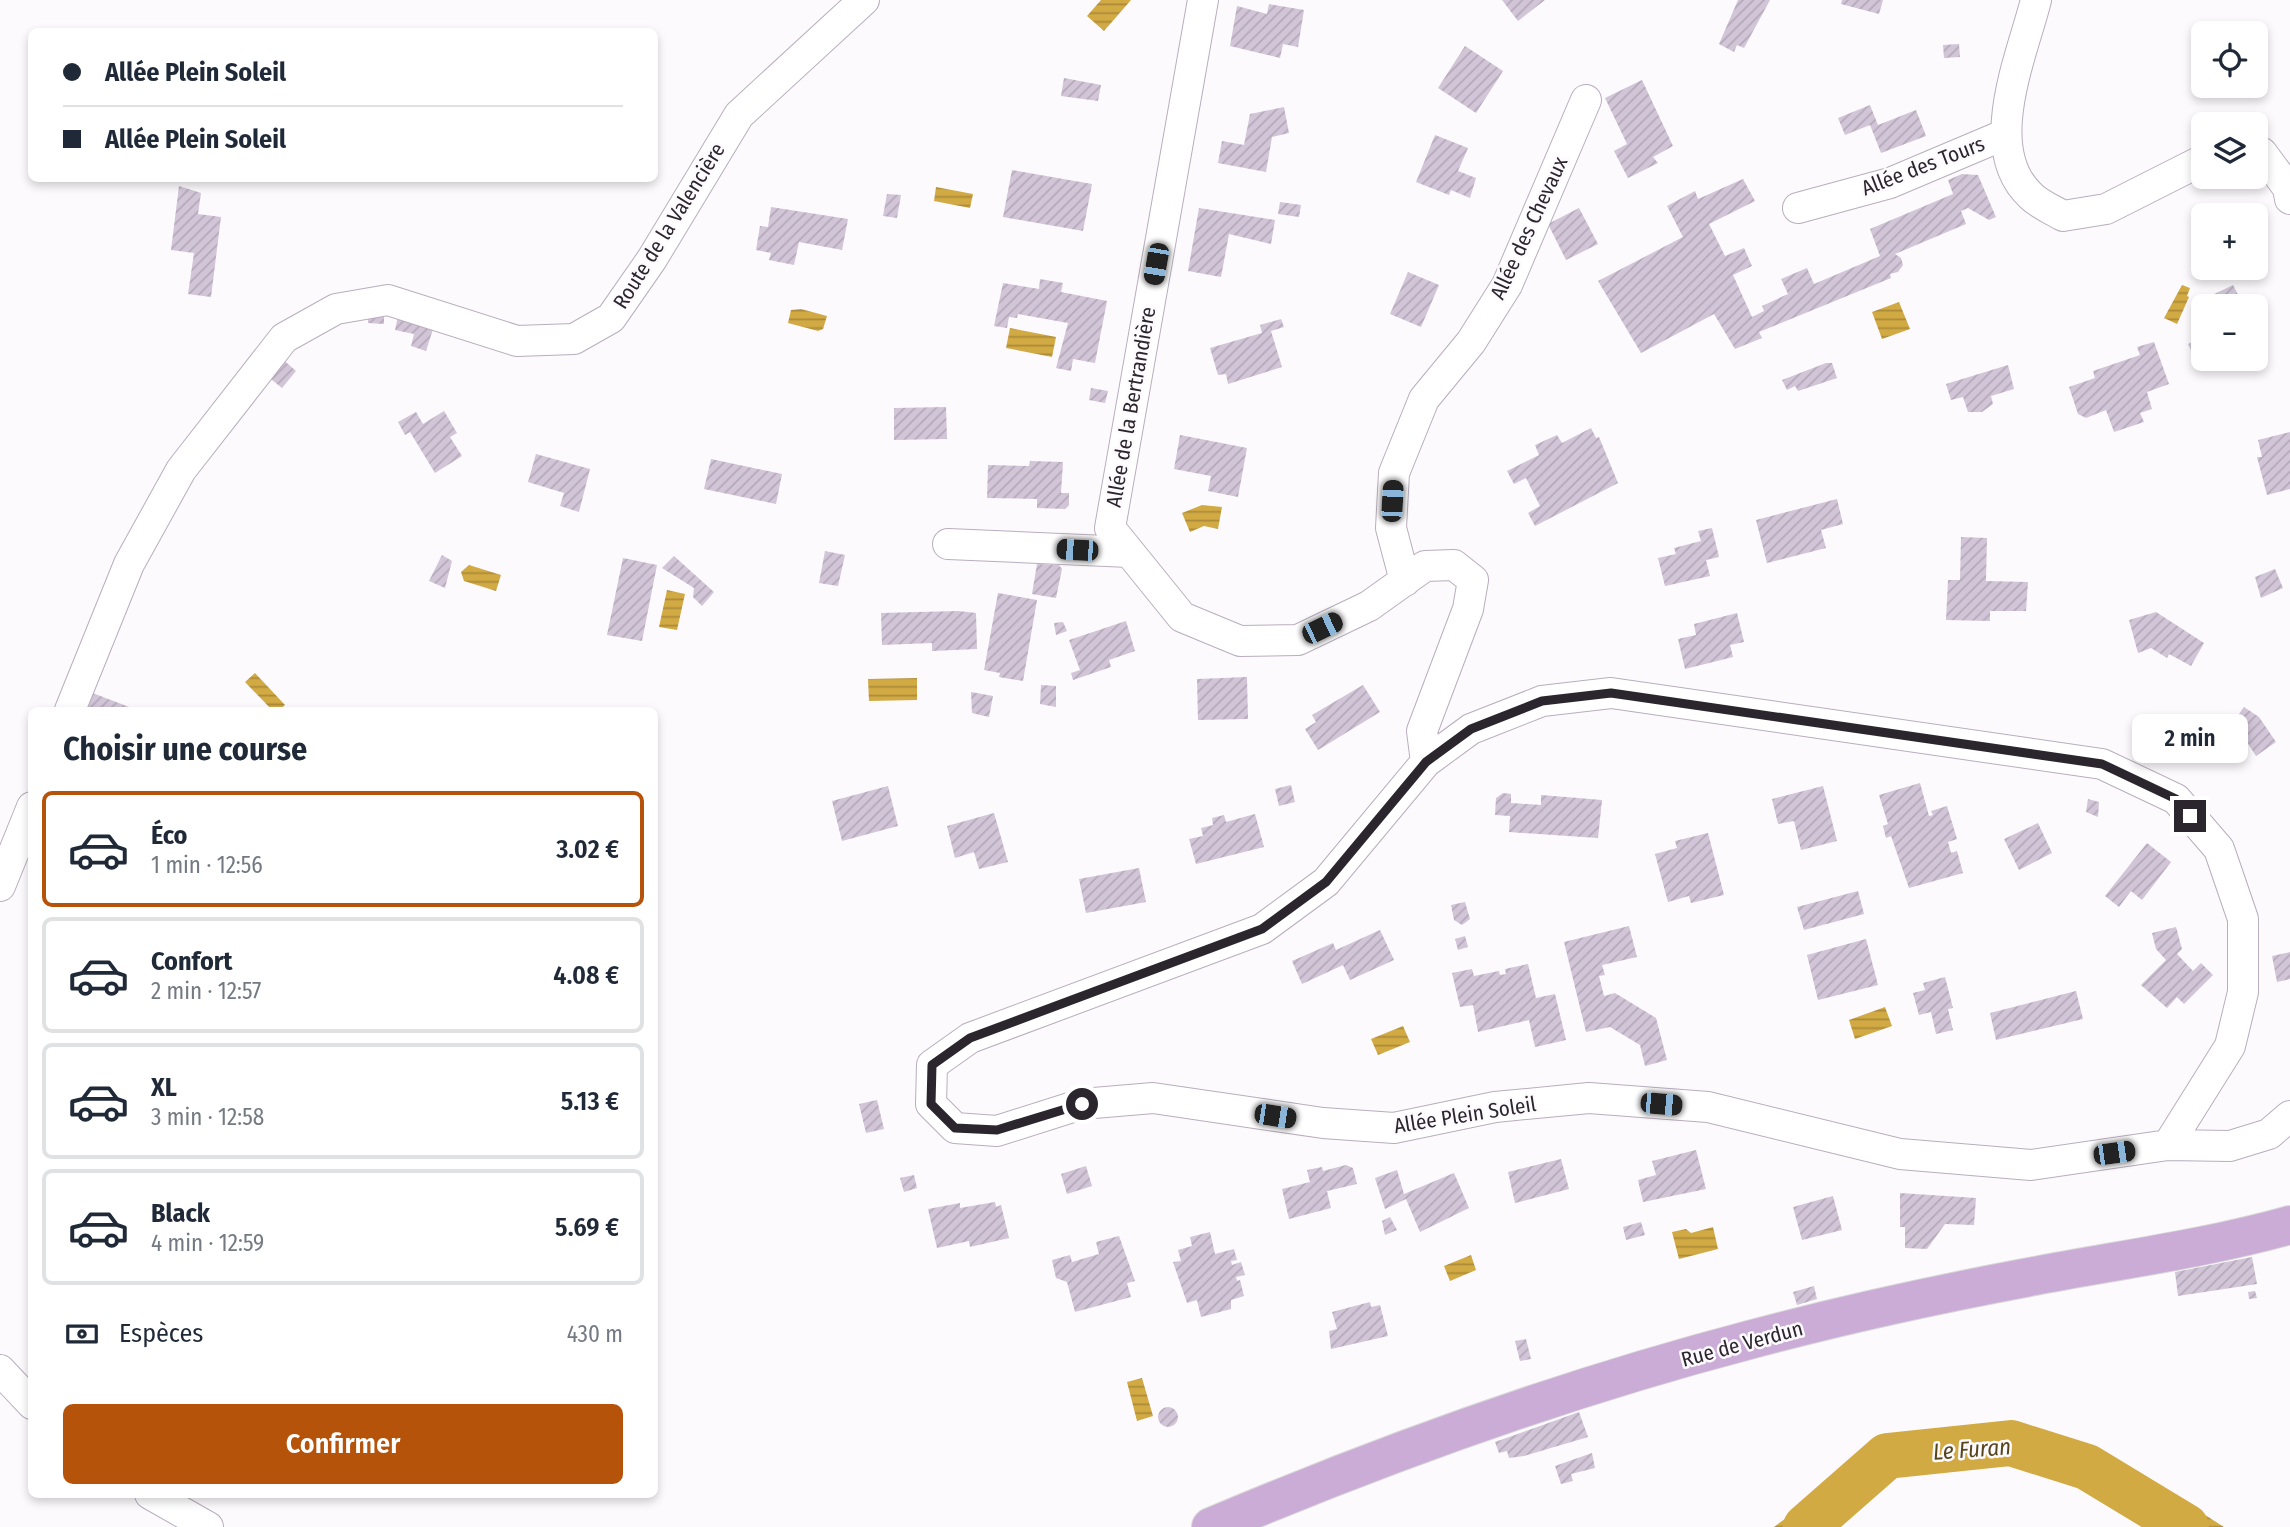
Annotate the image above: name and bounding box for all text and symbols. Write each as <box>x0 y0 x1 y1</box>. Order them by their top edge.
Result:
map controls <box>2191 21 2268 371</box>
button: locate <box>2191 21 2268 98</box>
text: Allée Plein Soleil <box>105 57 286 88</box>
button: layers <box>2191 112 2268 189</box>
text: Allée Plein Soleil <box>105 124 286 155</box>
street label: Allée des Tours <box>1858 131 1988 201</box>
street label: Route de la Valencière <box>607 138 731 314</box>
street label: Allée des Chevaux <box>1485 152 1574 304</box>
button: + <box>2191 203 2268 280</box>
car <box>1143 241 1170 287</box>
button: − <box>2191 294 2268 371</box>
street label: Allée de la Bertrandière <box>1101 305 1161 509</box>
car <box>1381 479 1404 523</box>
car <box>1056 538 1099 562</box>
car <box>1299 609 1346 647</box>
callout: 2 min <box>2132 714 2248 764</box>
text: 2 min <box>2164 724 2216 752</box>
text: Choisir une course <box>63 730 307 768</box>
route end <box>2174 800 2206 832</box>
icon: car <box>67 818 130 881</box>
text: Éco <box>151 820 188 851</box>
text: 3.02 € <box>556 834 619 865</box>
text: 1 min · 12:56 <box>151 851 263 879</box>
icon: car <box>67 944 130 1007</box>
text: Confort <box>151 946 232 977</box>
text: 4.08 € <box>553 960 619 991</box>
text: 2 min · 12:57 <box>151 977 261 1005</box>
icon: car <box>67 1070 130 1133</box>
text: XL <box>151 1072 177 1103</box>
text: 5.13 € <box>561 1086 619 1117</box>
route start <box>1066 1088 1098 1120</box>
street label: Allée Plein Soleil <box>1392 1091 1538 1139</box>
car <box>1640 1092 1683 1116</box>
car <box>1253 1102 1298 1130</box>
text: 3 min · 12:58 <box>151 1103 264 1131</box>
car <box>2092 1140 2137 1166</box>
icon: car <box>67 1196 130 1259</box>
text: Black <box>151 1198 210 1229</box>
text: 5.69 € <box>555 1212 619 1243</box>
text: 4 min · 12:59 <box>151 1229 264 1257</box>
icon: cash <box>63 1315 101 1353</box>
street label: Rue de Verdun <box>1678 1315 1806 1373</box>
text: Espèces <box>119 1318 203 1349</box>
text: 430 m <box>567 1320 623 1348</box>
button: Confirmer <box>63 1404 623 1484</box>
water label: Le Furan <box>1932 1432 2012 1466</box>

